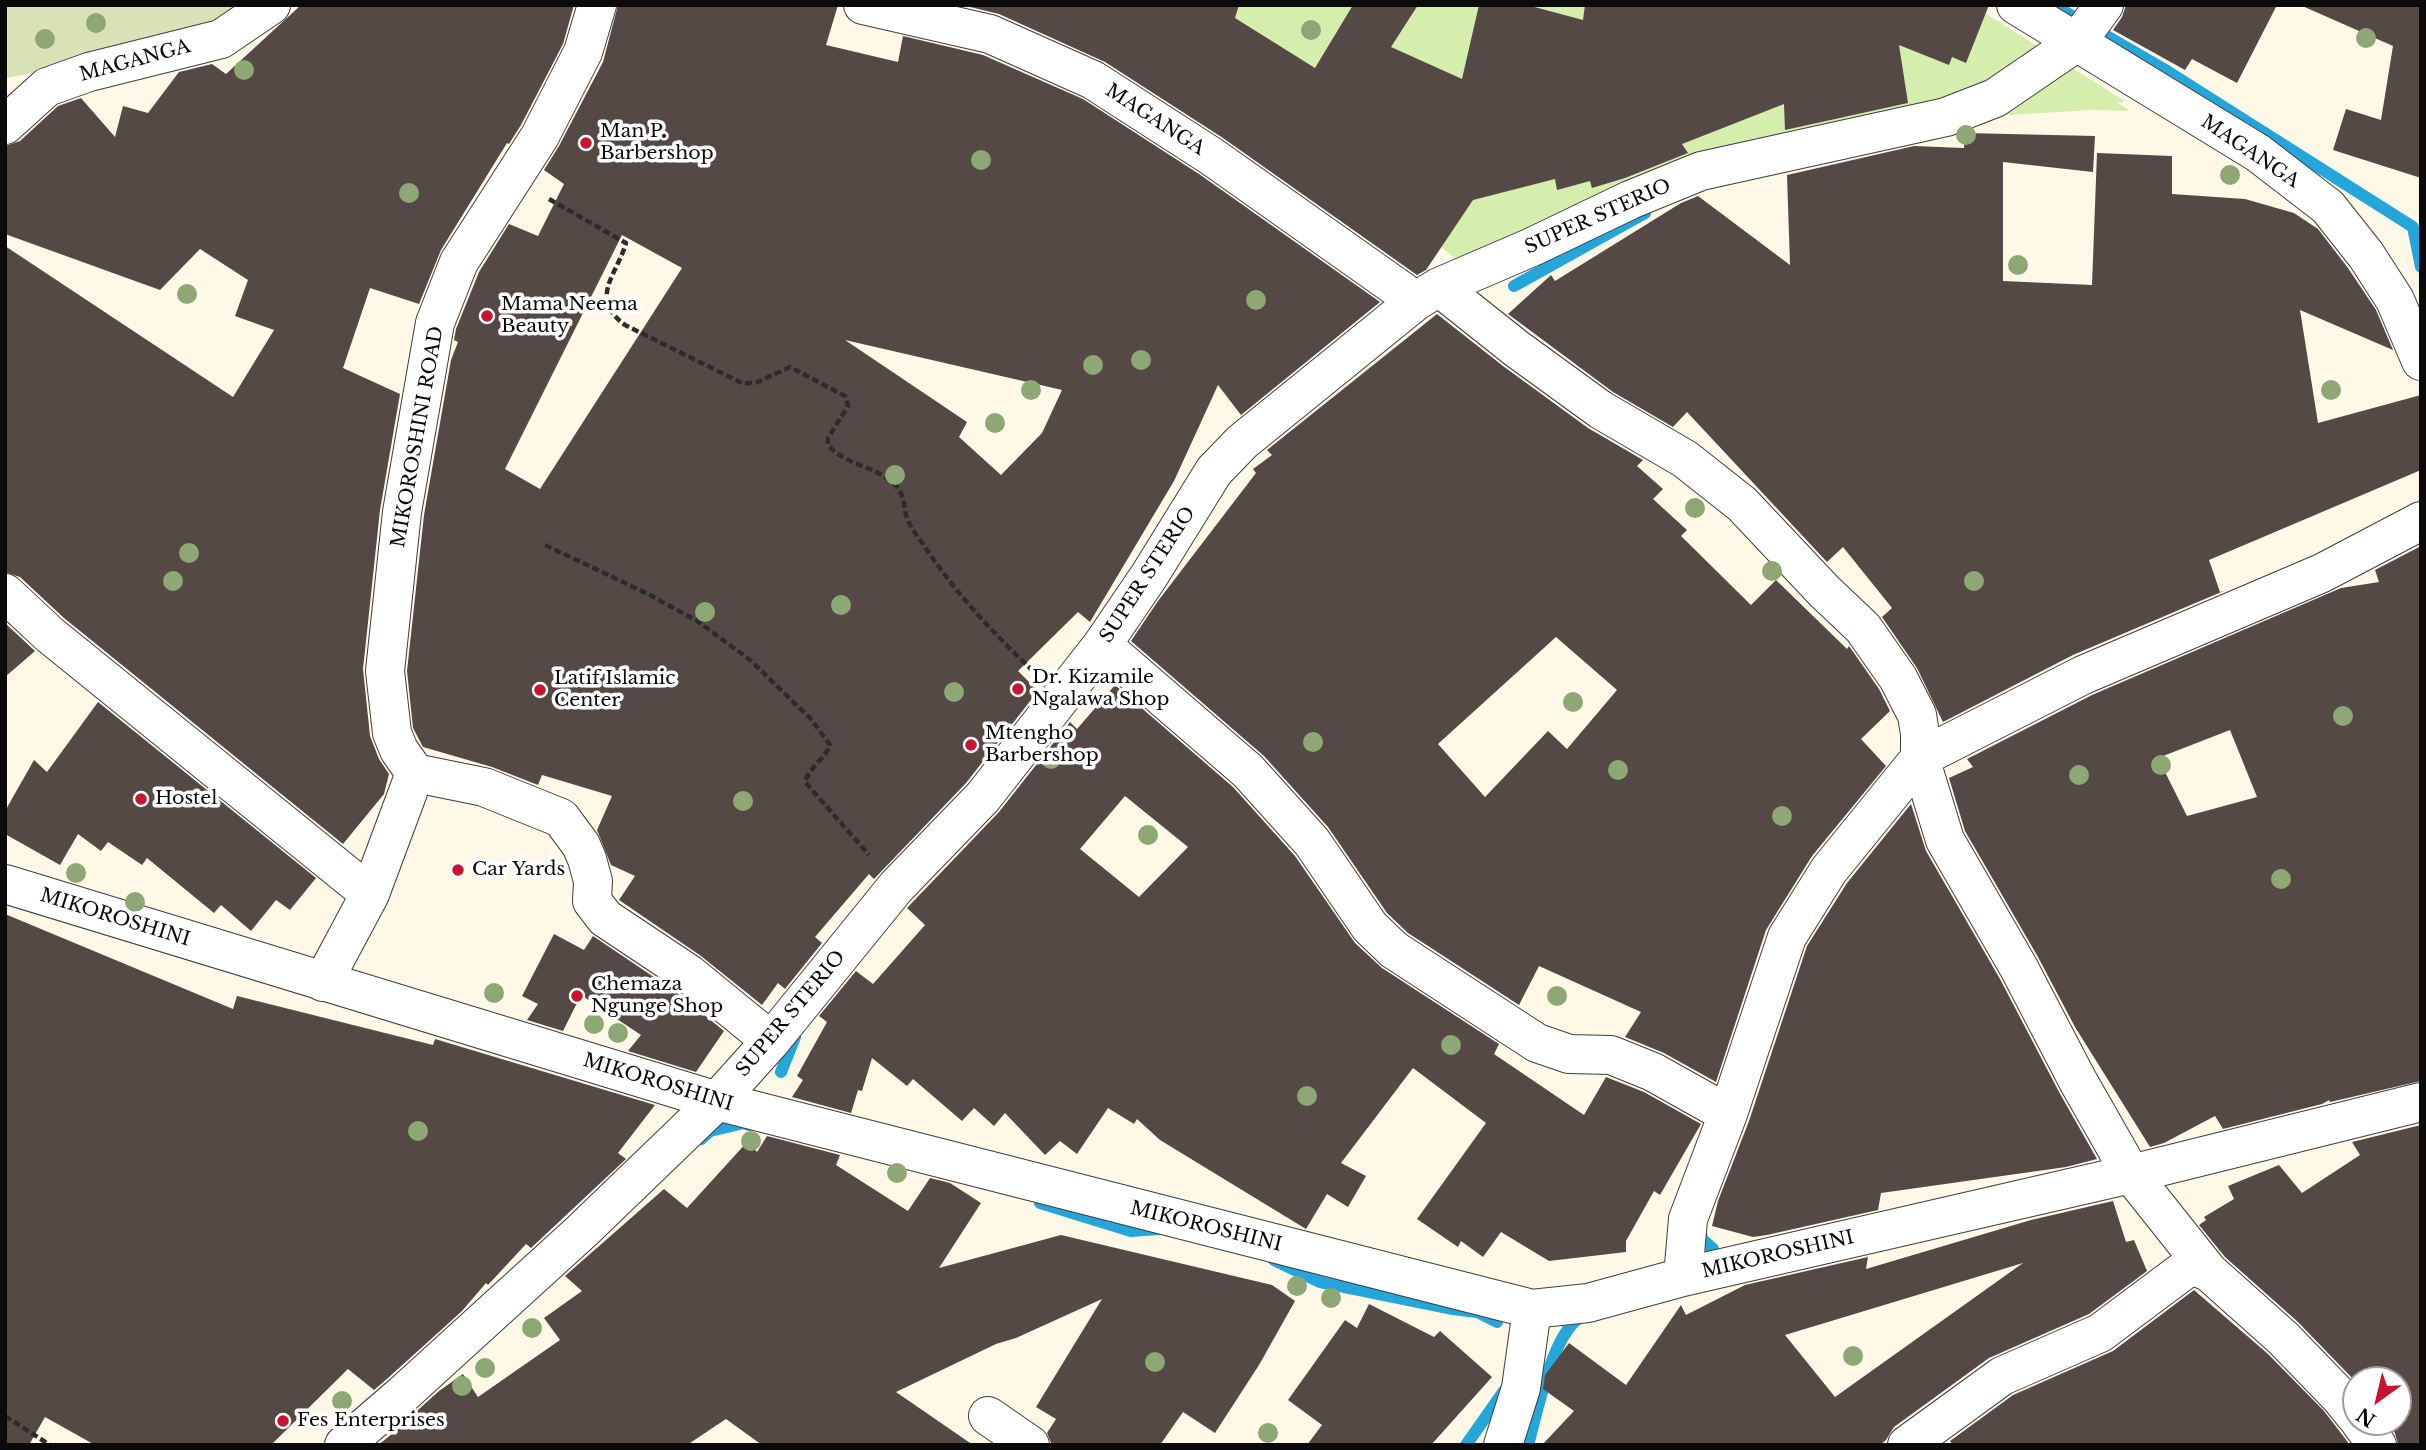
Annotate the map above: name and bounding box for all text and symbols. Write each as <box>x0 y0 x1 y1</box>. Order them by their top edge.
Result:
street label: MAGANGA <box>77 35 193 87</box>
street label: MAGANGA <box>1101 79 1209 161</box>
street label: MAGANGA <box>2196 111 2304 193</box>
place label: Man P. Barbershop <box>600 121 714 165</box>
marker: Man P. Barbershop <box>578 135 594 151</box>
street label: SUPER STERIO <box>1521 175 1675 259</box>
place label: Mama Neema Beauty <box>501 294 638 338</box>
marker: Mama Neema Beauty <box>479 308 495 324</box>
street label: MIKOROSHINI ROAD <box>387 324 449 550</box>
street label: SUPER STERIO <box>1096 503 1200 647</box>
place label: Dr. Kizamile Ngalawa Shop <box>1032 667 1169 711</box>
place label: Latif Islamic Center <box>554 668 675 712</box>
marker: Dr. Kizamile Ngalawa Shop <box>1010 681 1026 697</box>
marker: Latif Islamic Center <box>532 682 548 698</box>
place label: Mtengho Barbershop <box>985 723 1099 767</box>
marker: Mtengho Barbershop <box>963 737 979 753</box>
place label: Hostel <box>155 788 217 810</box>
marker: Hostel <box>133 791 149 807</box>
place label: Car Yards <box>472 859 565 881</box>
marker: Car Yards <box>450 862 466 878</box>
street label: MIKOROSHINI <box>37 884 193 952</box>
street label: SUPER STERIO <box>732 946 850 1082</box>
place label: Chemaza Ngunge Shop <box>591 974 723 1018</box>
marker: Chemaza Ngunge Shop <box>569 988 585 1004</box>
street label: MIKOROSHINI <box>580 1049 736 1117</box>
street label: MIKOROSHINI <box>1128 1197 1284 1257</box>
street label: MIKOROSHINI <box>1700 1226 1856 1284</box>
north arrow <box>2342 1366 2412 1436</box>
text: N <box>2352 1403 2380 1432</box>
place label: Fes Enterprises <box>297 1410 445 1432</box>
marker: Fes Enterprises <box>275 1413 291 1429</box>

